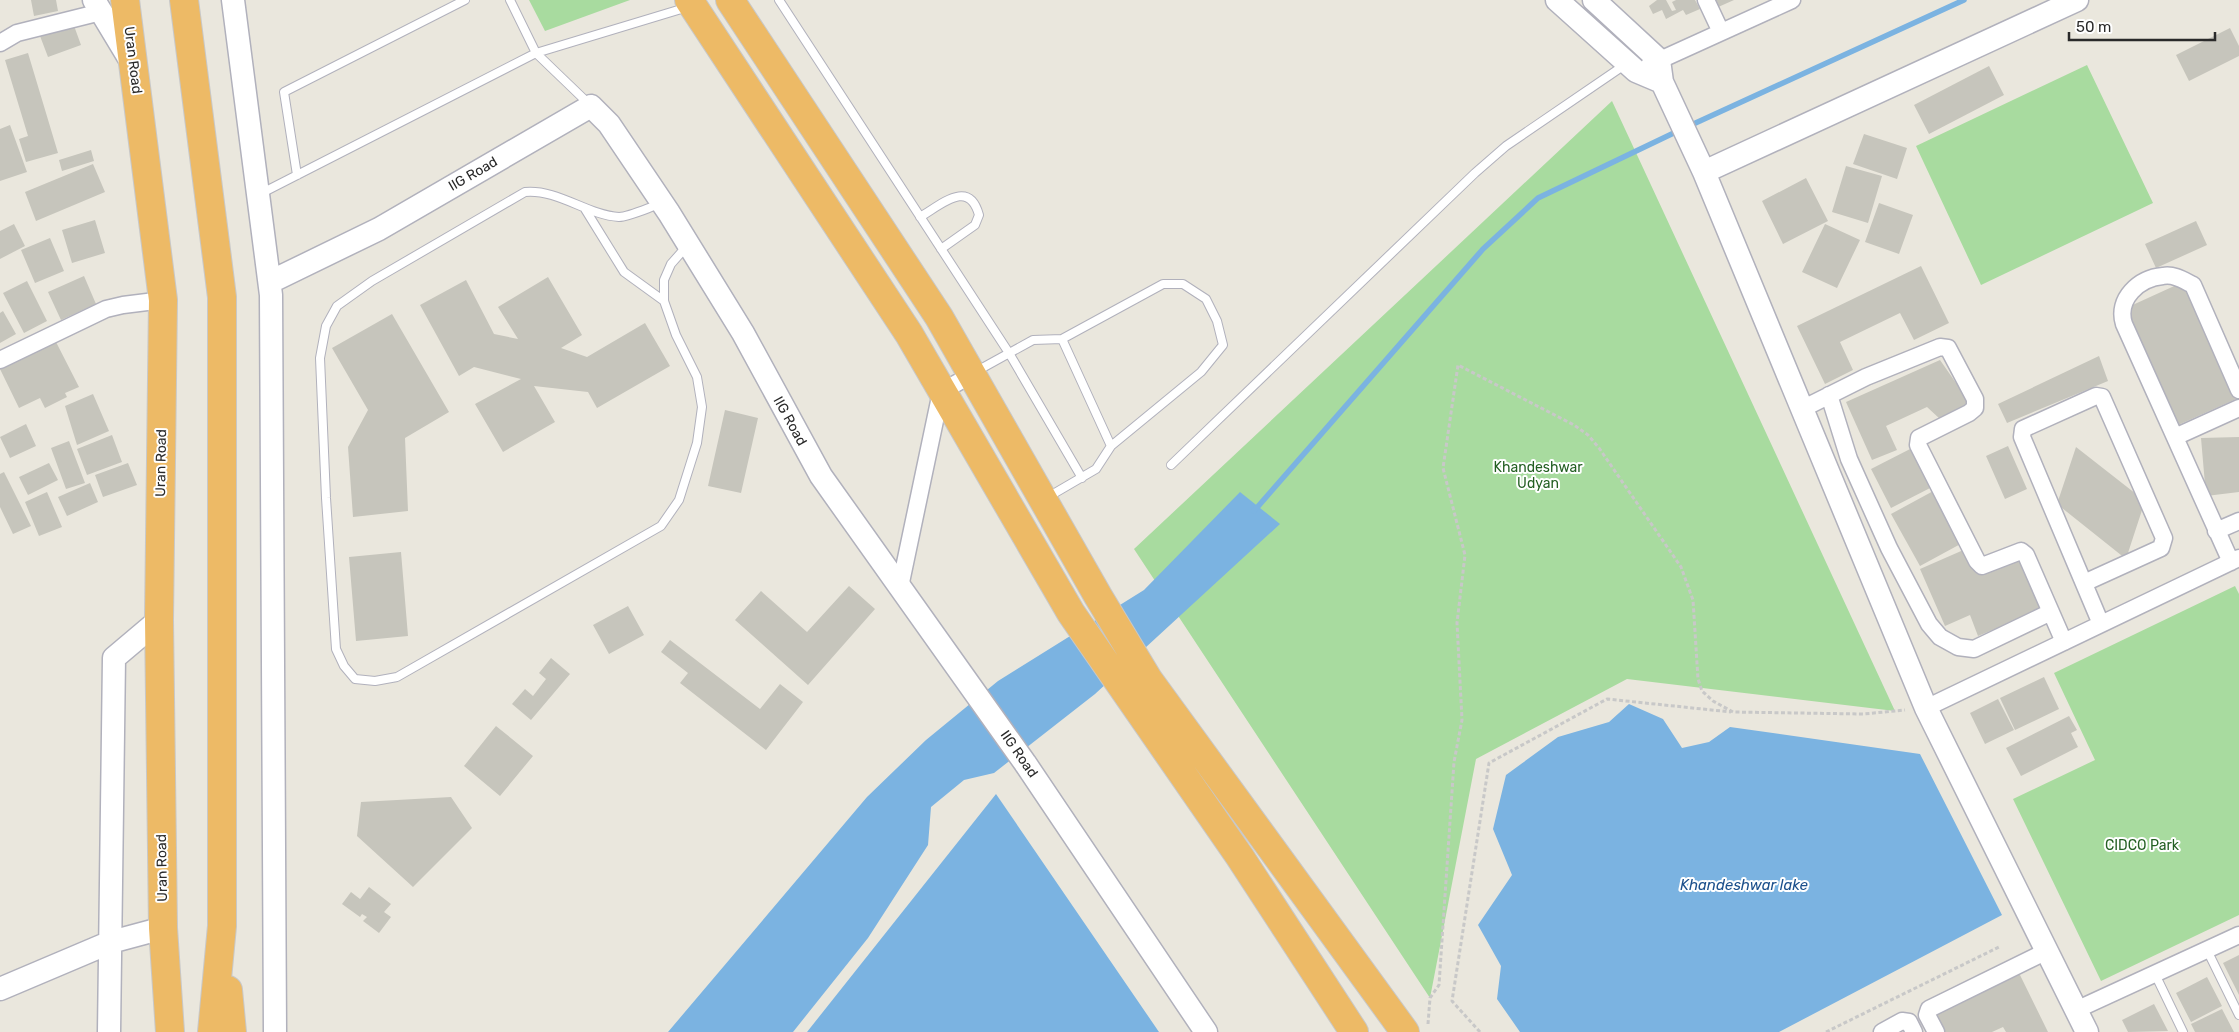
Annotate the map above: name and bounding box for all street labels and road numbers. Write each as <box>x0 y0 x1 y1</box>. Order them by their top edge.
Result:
street label: Uran Road <box>120 25 146 95</box>
street label: IIG Road <box>445 153 501 195</box>
street label: IIG Road <box>770 393 810 449</box>
street label: Uran Road <box>152 429 170 497</box>
street label: IIG Road <box>997 727 1041 781</box>
street label: Uran Road <box>153 834 171 902</box>

